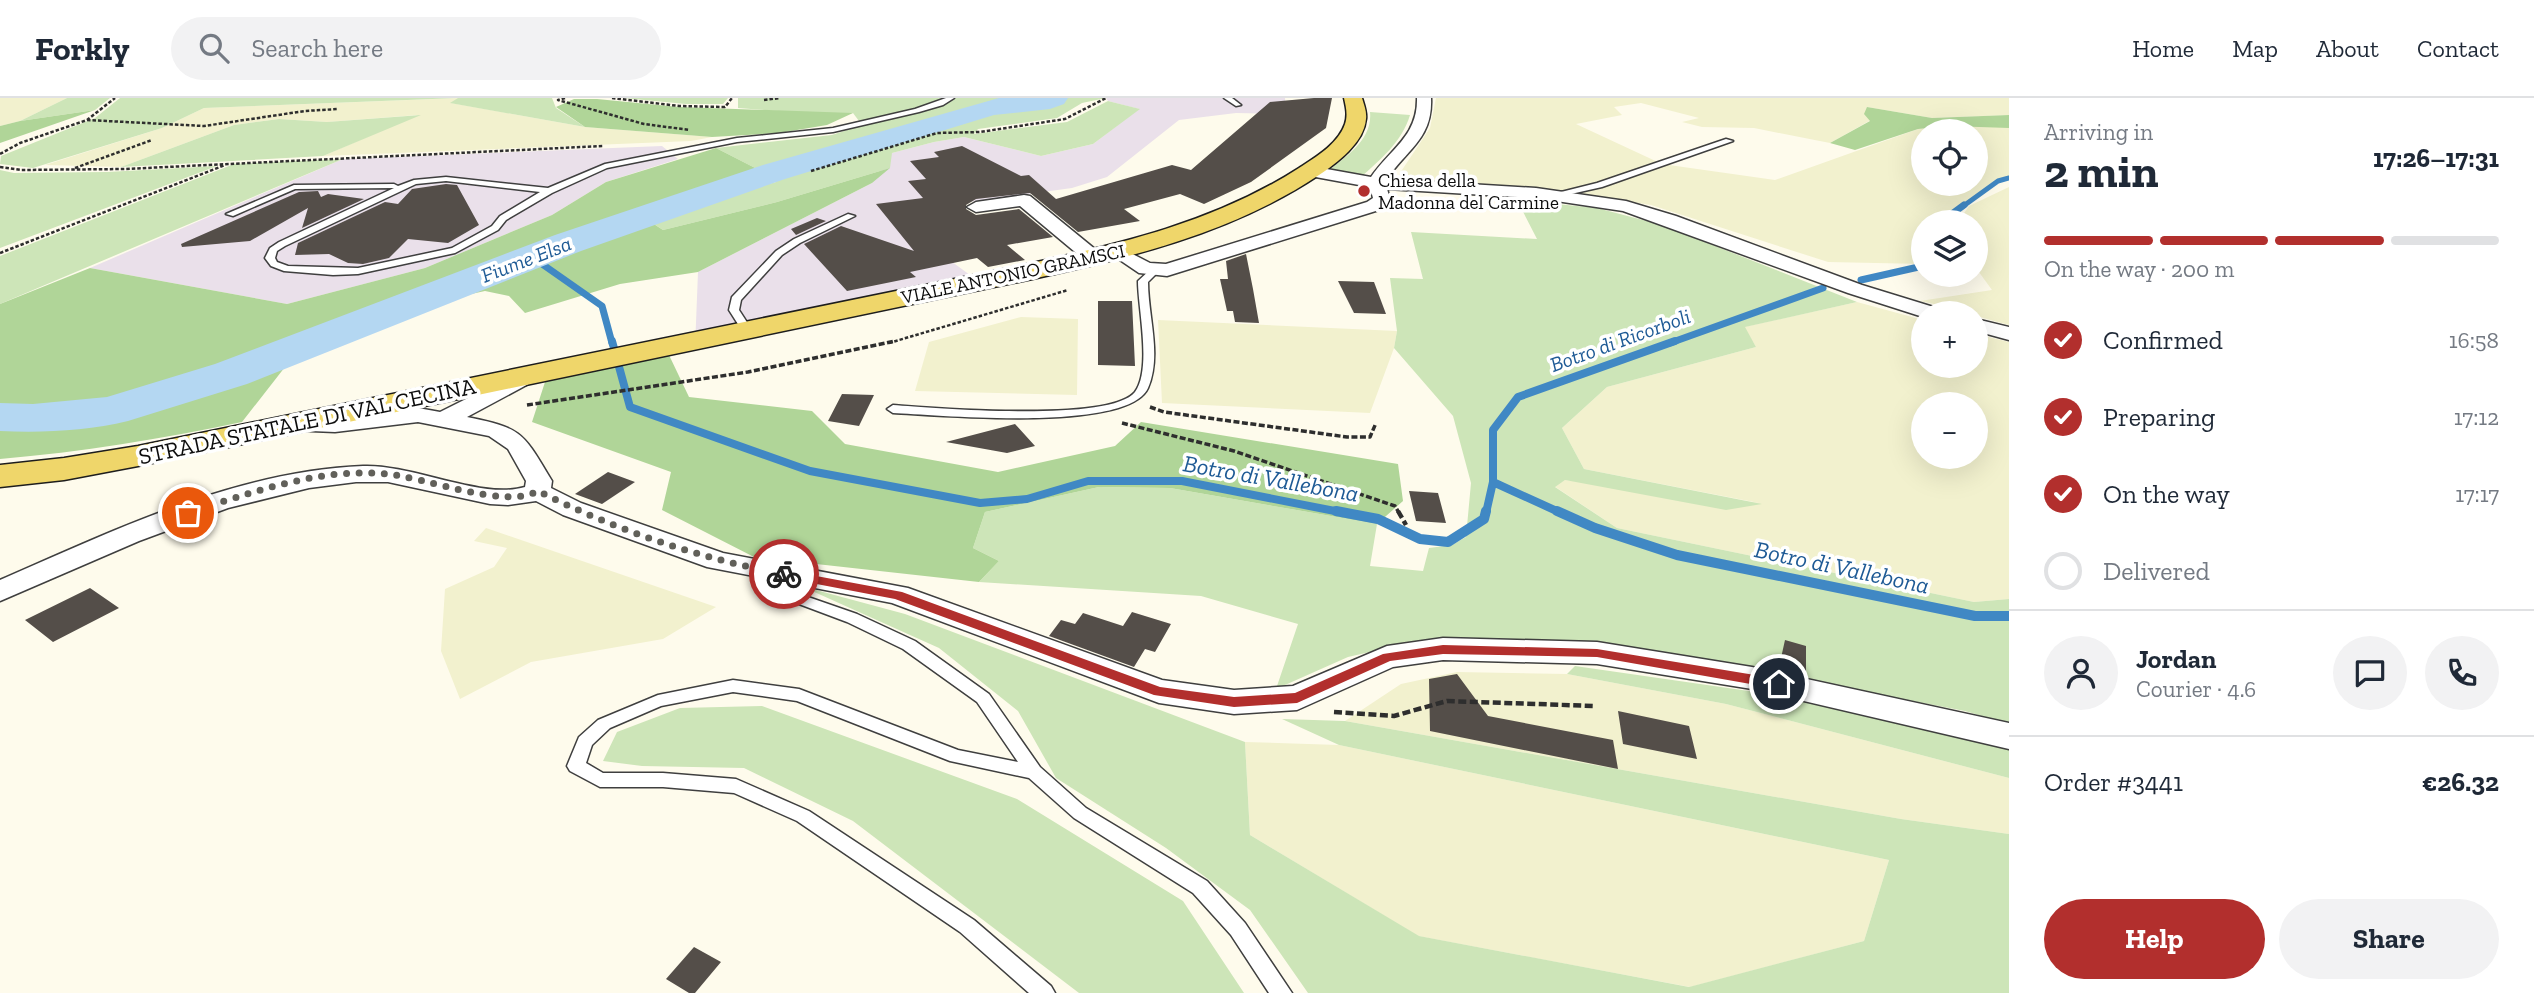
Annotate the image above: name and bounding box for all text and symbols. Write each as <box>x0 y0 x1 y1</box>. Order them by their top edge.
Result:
search box <box>171 17 661 80</box>
text: Forkly <box>35 29 129 68</box>
icon: search <box>195 29 233 67</box>
text: Search here <box>251 32 383 64</box>
text: Home <box>2132 34 2194 63</box>
text: Map <box>2232 34 2278 63</box>
text: About <box>2316 34 2379 63</box>
text: Contact <box>2417 34 2499 63</box>
text: Arriving in <box>2044 118 2153 146</box>
map controls <box>1911 119 1988 469</box>
button: locate <box>1911 119 1988 196</box>
text: 17:26–17:31 <box>2373 142 2499 174</box>
text: 2 min <box>2044 144 2159 199</box>
place label: Chiesa della Madonna del Carmine <box>1378 169 1559 214</box>
marker: Chiesa della Madonna del Carmine <box>1356 183 1372 199</box>
button: layers <box>1911 210 1988 287</box>
water label: Fiume Elsa <box>477 230 575 288</box>
street label: VIALE ANTONIO GRAMSCI <box>898 239 1127 309</box>
text: On the way · 200 m <box>2044 255 2234 283</box>
button: + <box>1911 301 1988 378</box>
water label: Botro di Ricorboli <box>1546 303 1694 377</box>
icon: check <box>2044 321 2082 359</box>
text: Confirmed <box>2103 324 2223 356</box>
text: 16:58 <box>2449 326 2499 354</box>
street label: STRADA STATALE DI VAL CECINA <box>136 371 479 470</box>
button: − <box>1911 392 1988 469</box>
icon: check <box>2044 398 2082 436</box>
text: Preparing <box>2103 401 2215 433</box>
text: 17:12 <box>2454 403 2499 431</box>
water label: Botro di Vallebona <box>1181 448 1361 508</box>
icon: check <box>2044 475 2082 513</box>
text: On the way <box>2103 478 2230 510</box>
text: 17:17 <box>2455 480 2499 508</box>
pin <box>158 483 218 543</box>
icon: bag <box>169 494 207 532</box>
water label: Botro di Vallebona <box>1752 534 1932 600</box>
courier <box>749 539 819 609</box>
icon: bike <box>765 555 803 593</box>
text: Delivered <box>2103 555 2210 587</box>
button: person <box>2044 636 2118 710</box>
button: chat <box>2333 636 2407 710</box>
button: phone <box>2425 636 2499 710</box>
text: Jordan <box>2136 643 2216 675</box>
pin <box>1749 654 1809 714</box>
icon: home <box>1760 665 1798 703</box>
text: Courier · 4.6 <box>2136 675 2256 703</box>
text: Order #3441 <box>2044 766 2183 798</box>
text: €26.32 <box>2422 766 2499 798</box>
button: Help <box>2044 899 2265 979</box>
button: Share <box>2279 899 2499 979</box>

